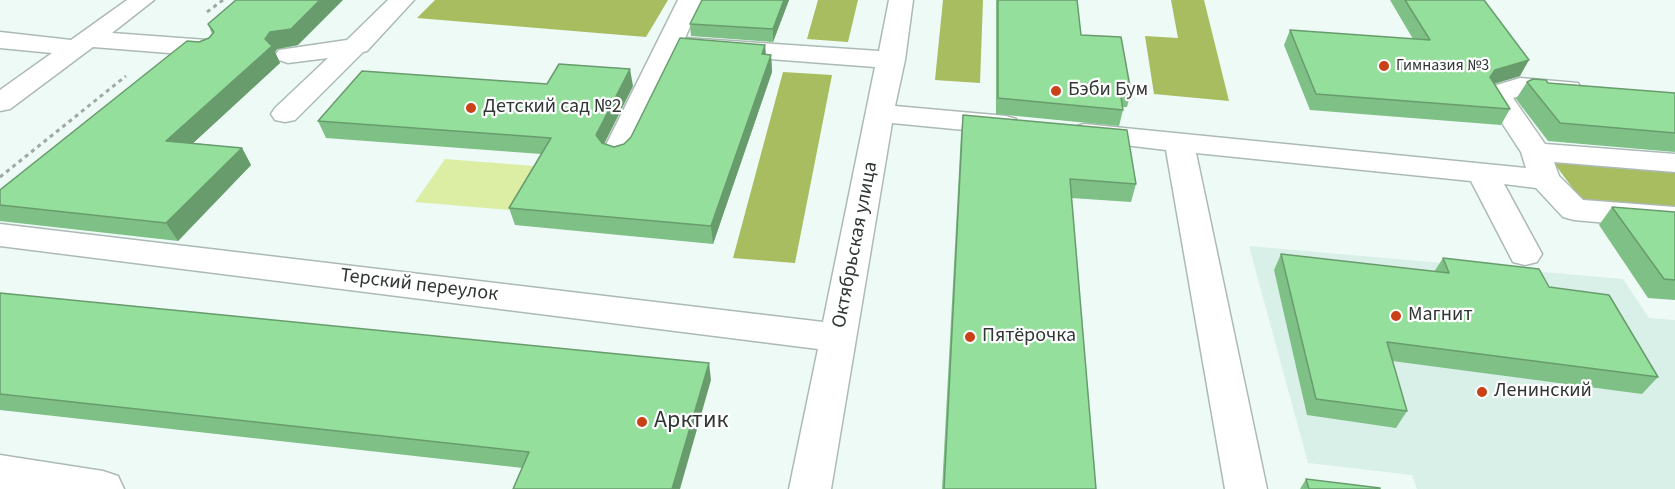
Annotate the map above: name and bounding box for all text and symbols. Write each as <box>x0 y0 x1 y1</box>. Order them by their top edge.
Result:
place label: Гимназия №3 <box>1396 56 1489 76</box>
marker: Гимназия №3 <box>1377 59 1391 73</box>
place label: Бэби Бум <box>1068 79 1148 103</box>
marker: Бэби Бум <box>1049 84 1063 98</box>
place label: Детский сад №2 <box>483 96 622 120</box>
marker: Детский сад №2 <box>464 101 478 115</box>
street label: Октябрьская улица <box>828 160 884 330</box>
street label: Терский переулок <box>339 264 499 308</box>
place label: Магнит <box>1408 304 1473 328</box>
marker: Магнит <box>1389 309 1403 323</box>
place label: Пятёрочка <box>982 325 1076 349</box>
marker: Пятёрочка <box>963 330 977 344</box>
place label: Ленинский <box>1494 380 1592 404</box>
marker: Ленинский <box>1475 385 1489 399</box>
place label: Арктик <box>654 408 728 436</box>
marker: Арктик <box>635 415 649 429</box>

